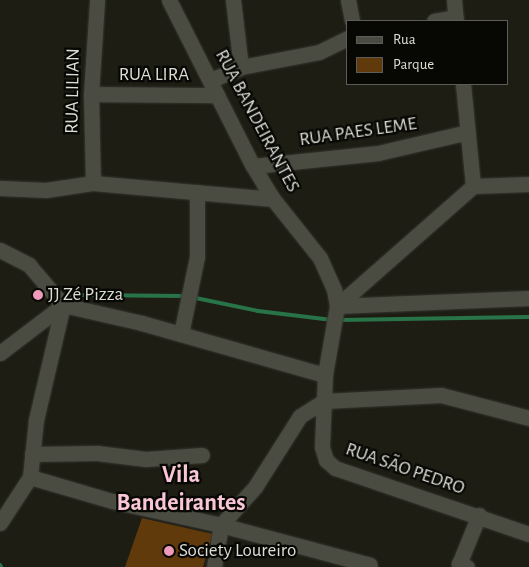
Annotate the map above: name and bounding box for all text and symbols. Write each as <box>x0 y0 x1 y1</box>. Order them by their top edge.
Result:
legend <box>346 20 509 85</box>
text: Rua <box>393 32 416 47</box>
street label: RUA BANDEIRANTES <box>210 46 304 196</box>
street label: RUA LILIAN <box>61 48 85 134</box>
text: Parque <box>393 57 434 72</box>
street label: RUA LIRA <box>119 64 189 86</box>
street label: RUA PAES LEME <box>298 112 418 152</box>
place label: JJ Zé Pizza <box>48 284 123 306</box>
marker: JJ Zé Pizza <box>32 289 44 301</box>
street label: RUA SÃO PEDRO <box>342 438 468 500</box>
district label: Vila Bandeirantes <box>117 462 245 518</box>
place label: Society Loureiro <box>179 540 296 562</box>
marker: Society Loureiro <box>163 545 175 557</box>

